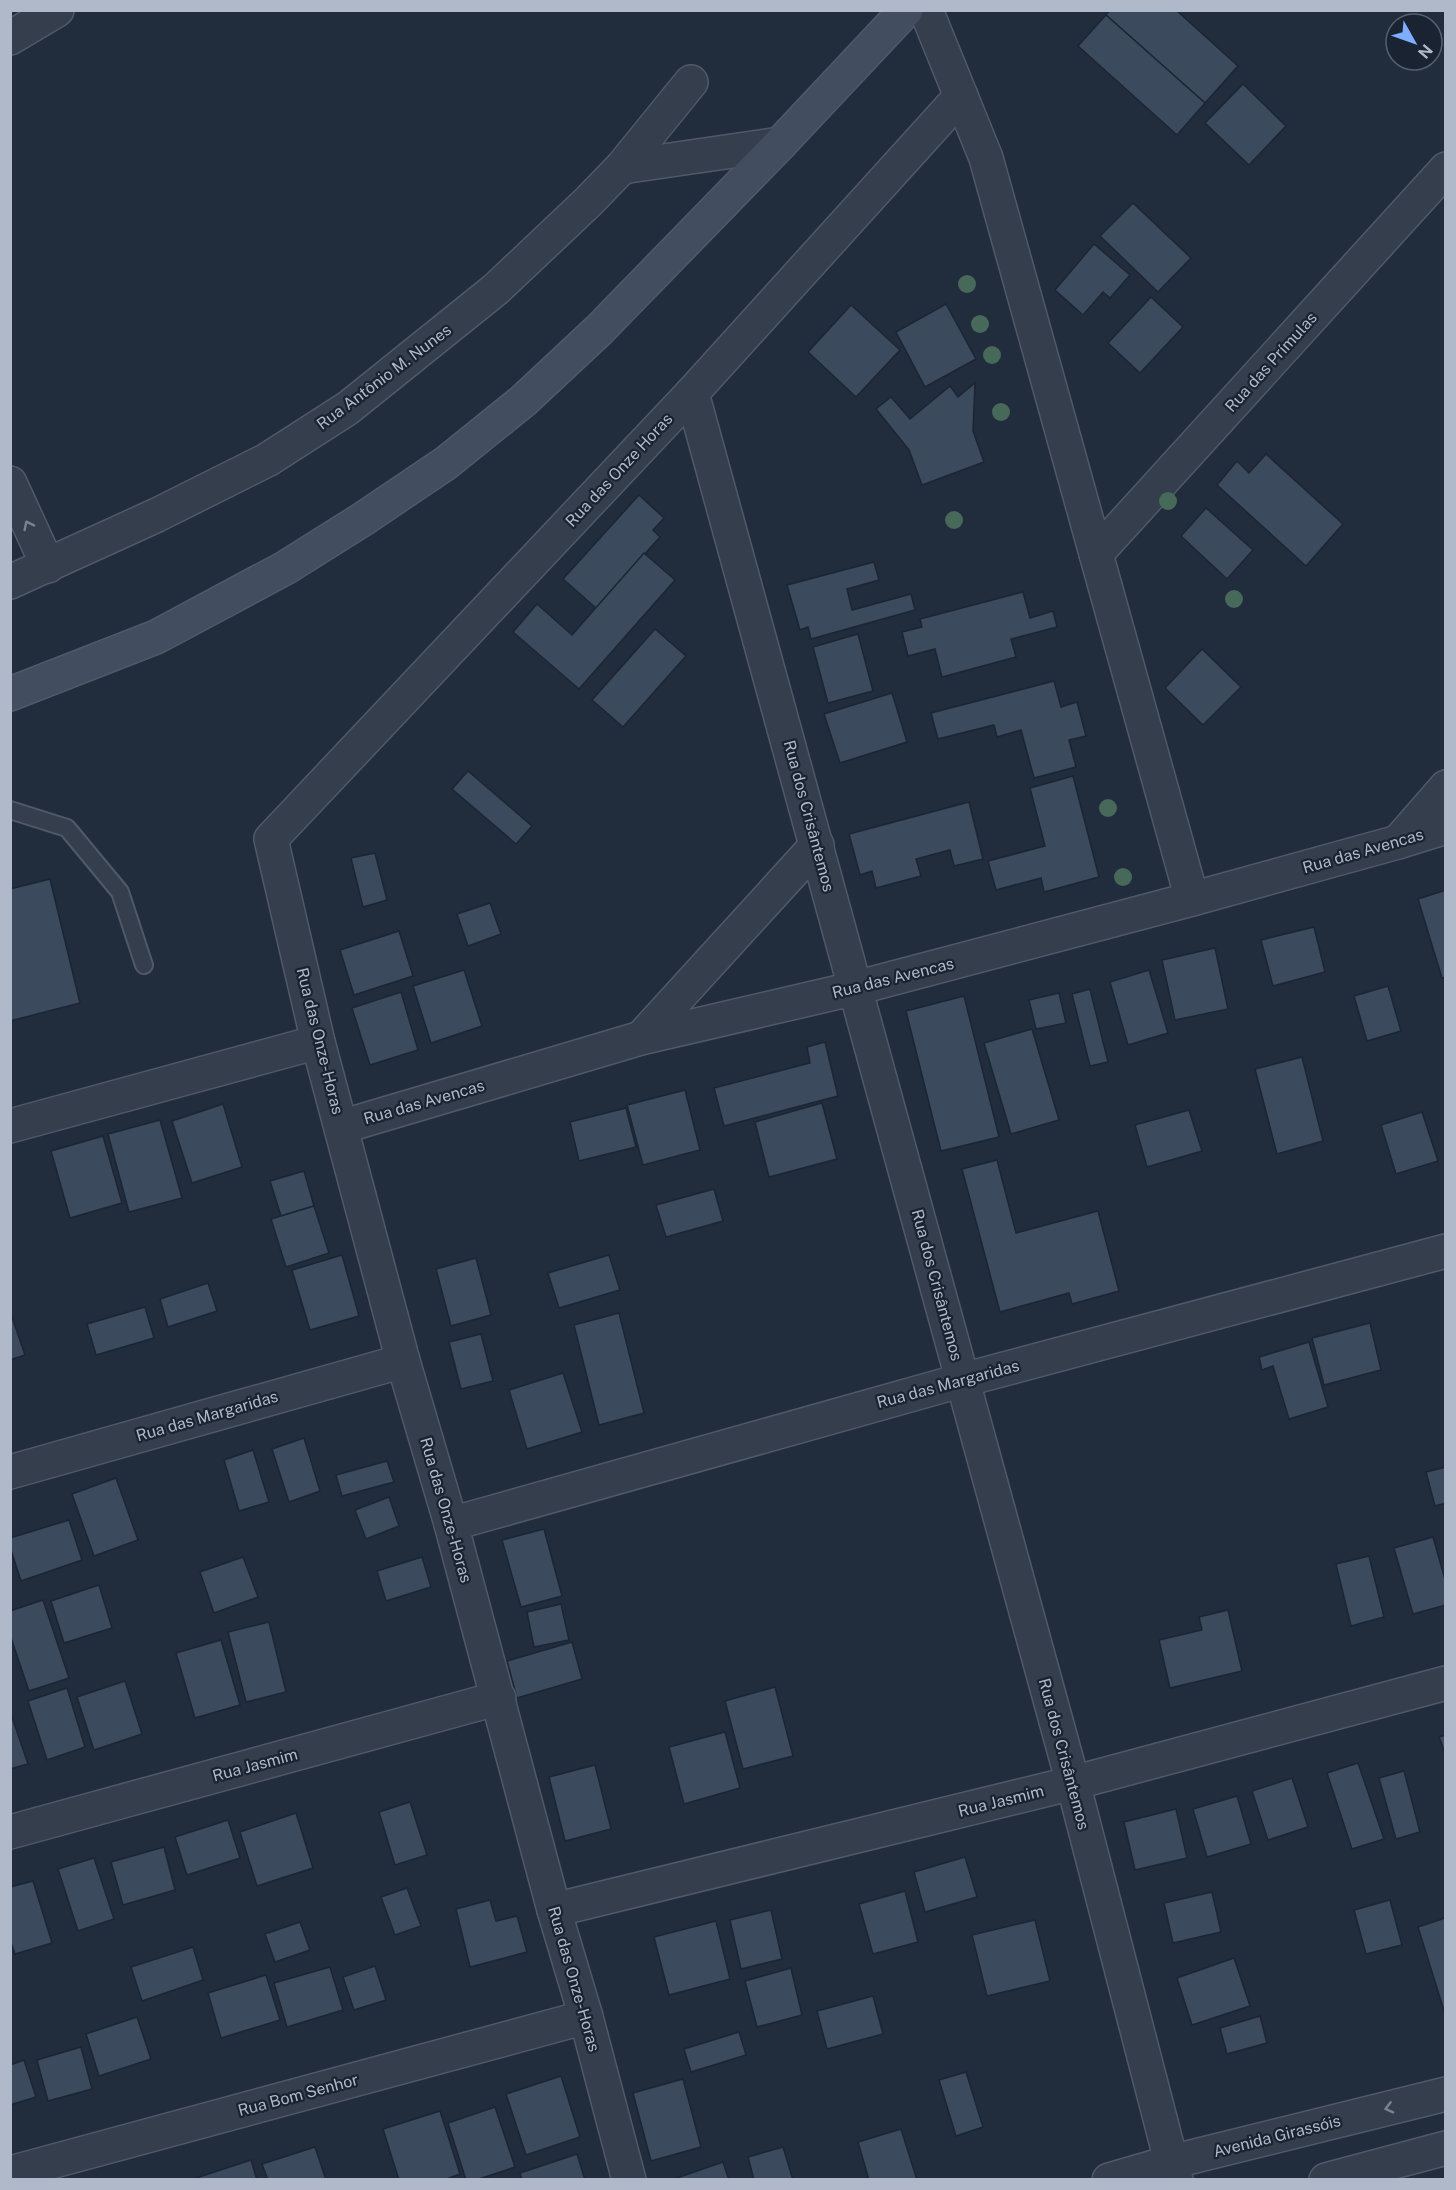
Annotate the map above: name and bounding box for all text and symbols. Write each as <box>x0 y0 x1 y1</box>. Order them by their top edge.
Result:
north arrow <box>1384 12 1444 72</box>
text: N <box>1414 40 1436 62</box>
street label: Rua das Prímulas <box>1221 308 1321 416</box>
street label: Rua Antônio M. Nunes <box>313 320 455 434</box>
street label: Rua das Onze Horas <box>562 409 676 531</box>
one-way arrow <box>24 520 36 531</box>
street label: Rua dos Crisântemos <box>780 738 838 894</box>
street label: Rua das Avencas <box>1300 825 1426 877</box>
street label: Rua das Avencas <box>830 954 956 1002</box>
street label: Rua das Onze-Horas <box>293 966 347 1116</box>
street label: Rua das Avencas <box>361 1076 487 1128</box>
street label: Rua dos Crisântemos <box>908 1207 966 1363</box>
street label: Rua das Margaridas <box>875 1356 1021 1412</box>
street label: Rua das Margaridas <box>134 1387 280 1445</box>
street label: Rua das Onze-Horas <box>416 1435 476 1585</box>
street label: Rua dos Crisântemos <box>1035 1676 1093 1832</box>
street label: Rua Jasmim <box>210 1744 300 1786</box>
street label: Rua Jasmim <box>956 1781 1046 1821</box>
street label: Rua das Onze-Horas <box>544 1904 604 2054</box>
street label: Rua Bom Senhor <box>236 2070 360 2120</box>
one-way arrow <box>1384 2101 1394 2114</box>
street label: Avenida Girassóis <box>1211 2111 1343 2161</box>

